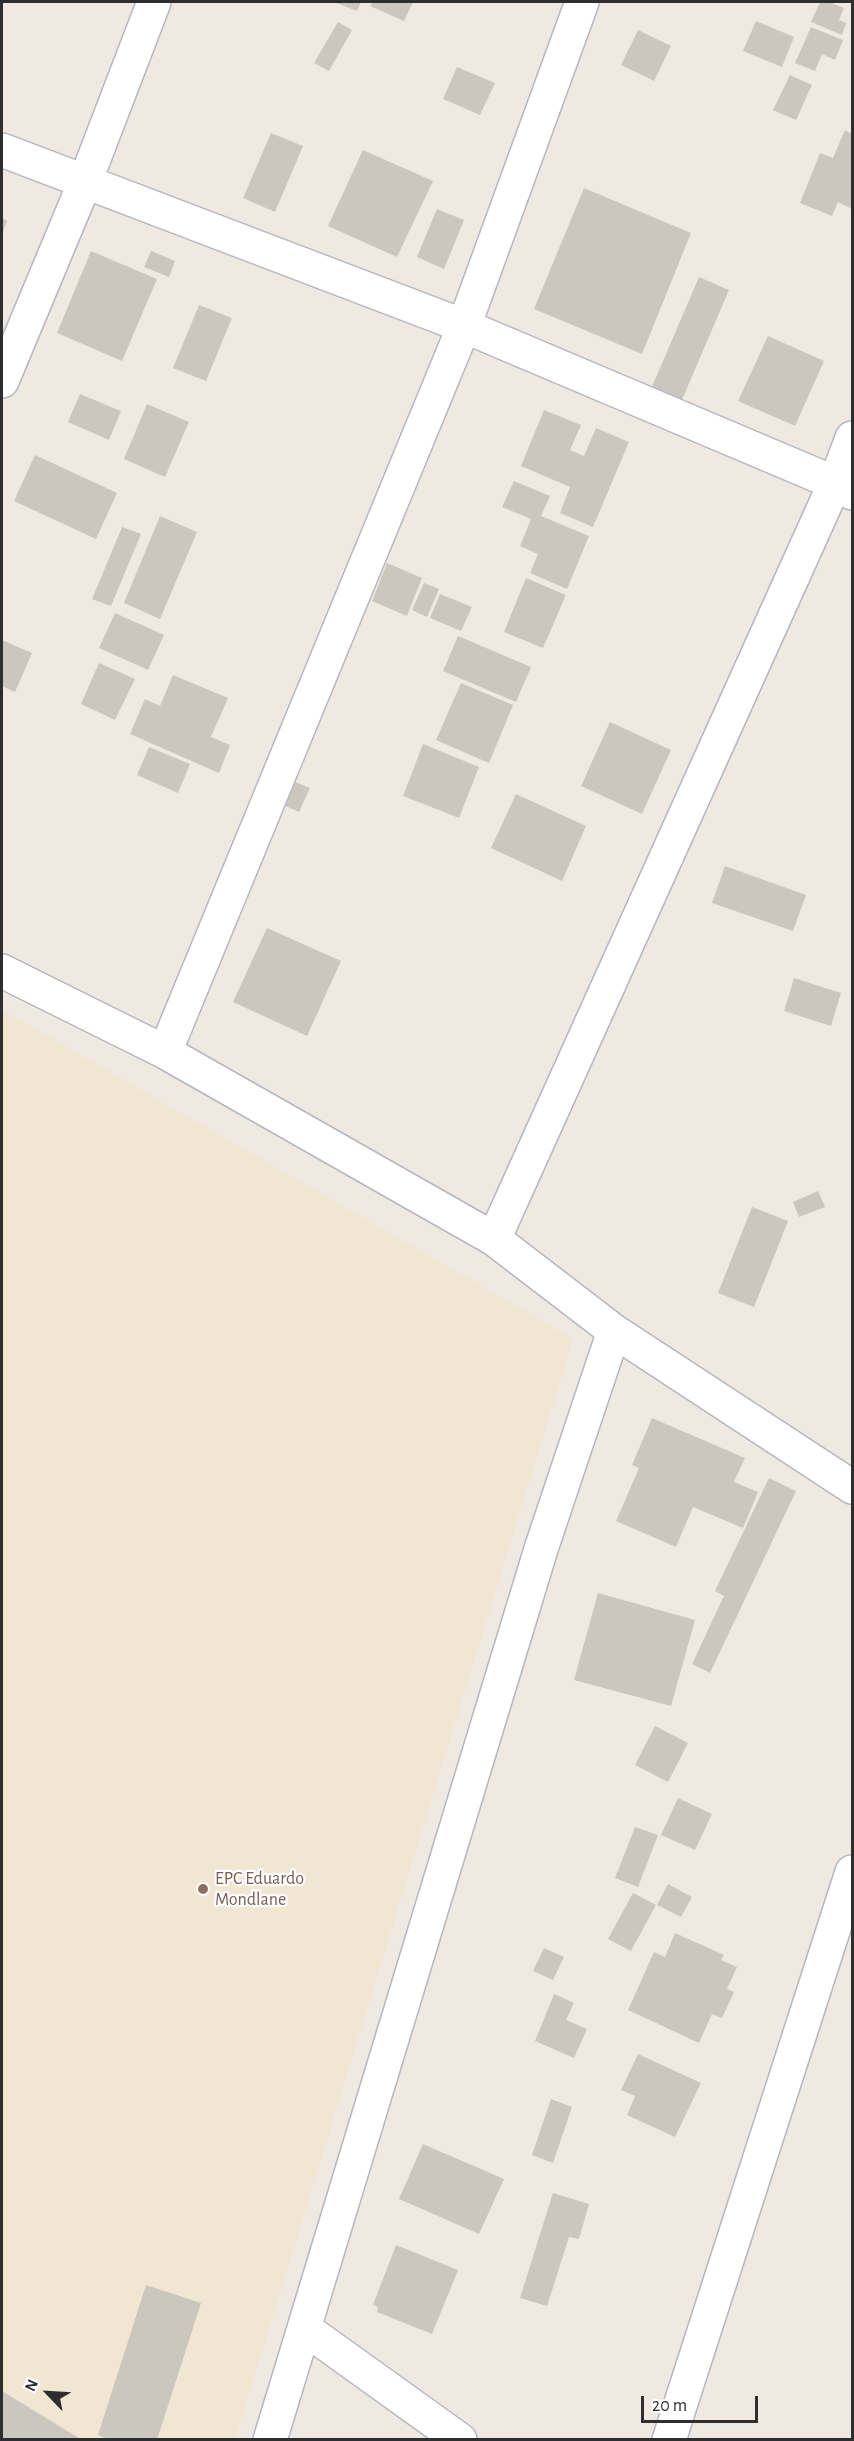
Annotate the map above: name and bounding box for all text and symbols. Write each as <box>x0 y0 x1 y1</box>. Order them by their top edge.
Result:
place label: EPC Eduardo Mondlane <box>215 1868 304 1910</box>
marker: EPC Eduardo Mondlane <box>196 1882 210 1896</box>
north arrow <box>18 2363 78 2423</box>
text: N <box>22 2377 41 2394</box>
scale bar <box>644 2384 761 2422</box>
text: 20 m <box>652 2397 687 2415</box>

